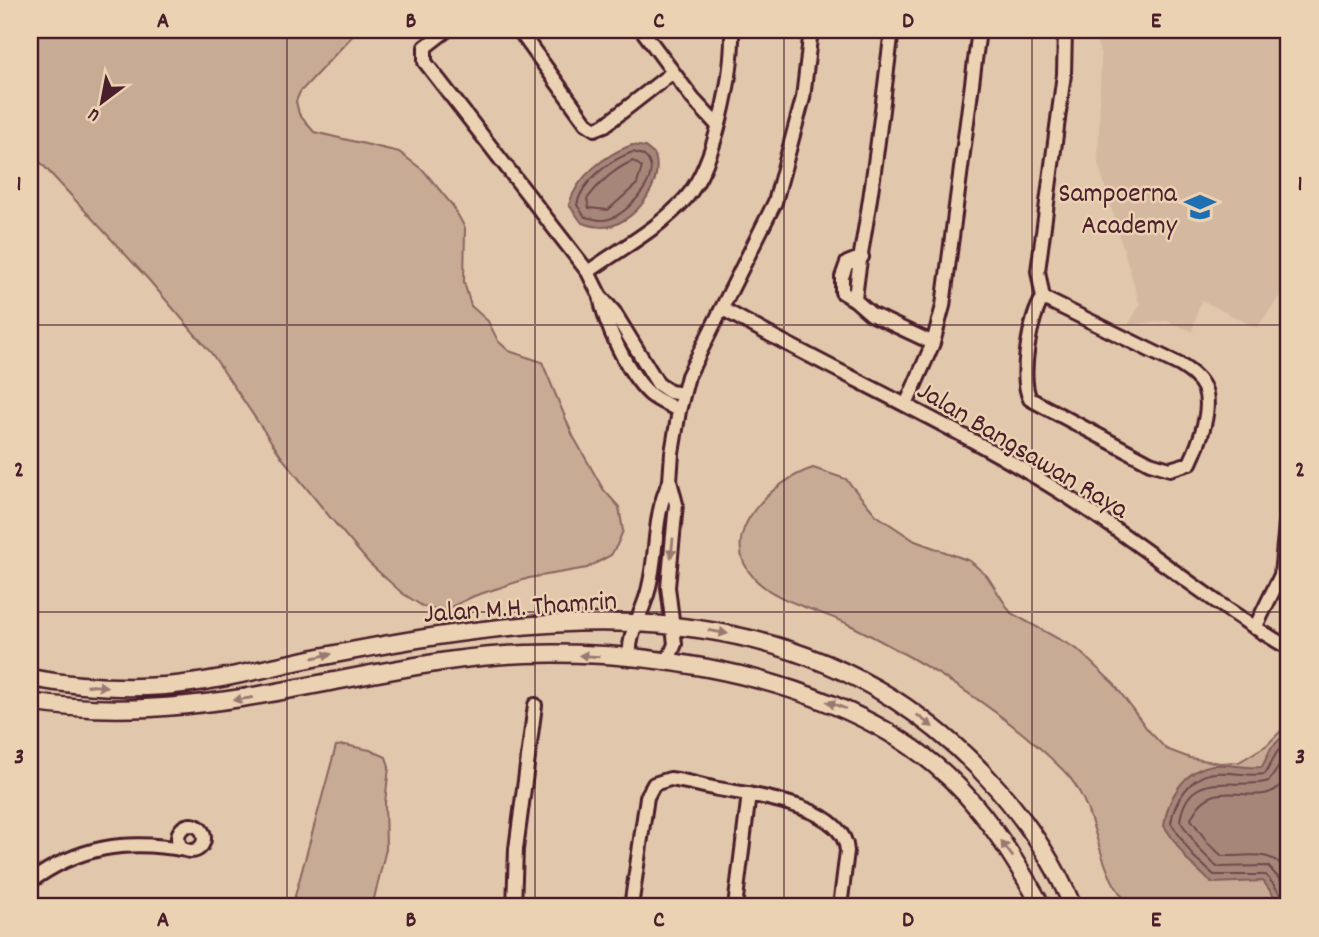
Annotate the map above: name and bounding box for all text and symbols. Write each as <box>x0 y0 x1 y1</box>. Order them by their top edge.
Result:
text: A <box>157 6 169 39</box>
text: B <box>406 6 417 39</box>
text: C <box>653 6 665 39</box>
text: D <box>902 6 914 39</box>
text: E <box>1151 6 1162 39</box>
north arrow <box>66 66 136 136</box>
text: U <box>84 100 106 127</box>
text: 1 <box>16 169 22 202</box>
text: 1 <box>1297 169 1303 202</box>
place label: Sampoerna Academy <box>1058 176 1178 248</box>
school or university icon: Sampoerna Academy <box>1183 190 1217 224</box>
street label: Jalan Bangsawan Raya <box>908 373 1136 532</box>
text: 2 <box>14 455 24 488</box>
text: 2 <box>1295 455 1305 488</box>
one-way arrow <box>666 537 677 559</box>
street label: Jalan M.H. Thamrin <box>422 583 618 637</box>
one-way arrow <box>707 627 729 638</box>
one-way arrow <box>311 650 333 661</box>
one-way arrow <box>578 650 600 661</box>
one-way arrow <box>87 681 109 692</box>
one-way arrow <box>232 694 254 705</box>
one-way arrow <box>825 699 846 710</box>
one-way arrow <box>915 713 933 728</box>
text: 3 <box>14 742 24 775</box>
text: 3 <box>1295 742 1305 775</box>
one-way arrow <box>1000 840 1014 858</box>
text: A <box>157 905 169 937</box>
text: B <box>406 905 417 937</box>
text: C <box>653 905 665 937</box>
text: D <box>902 905 914 937</box>
text: E <box>1151 905 1162 937</box>

